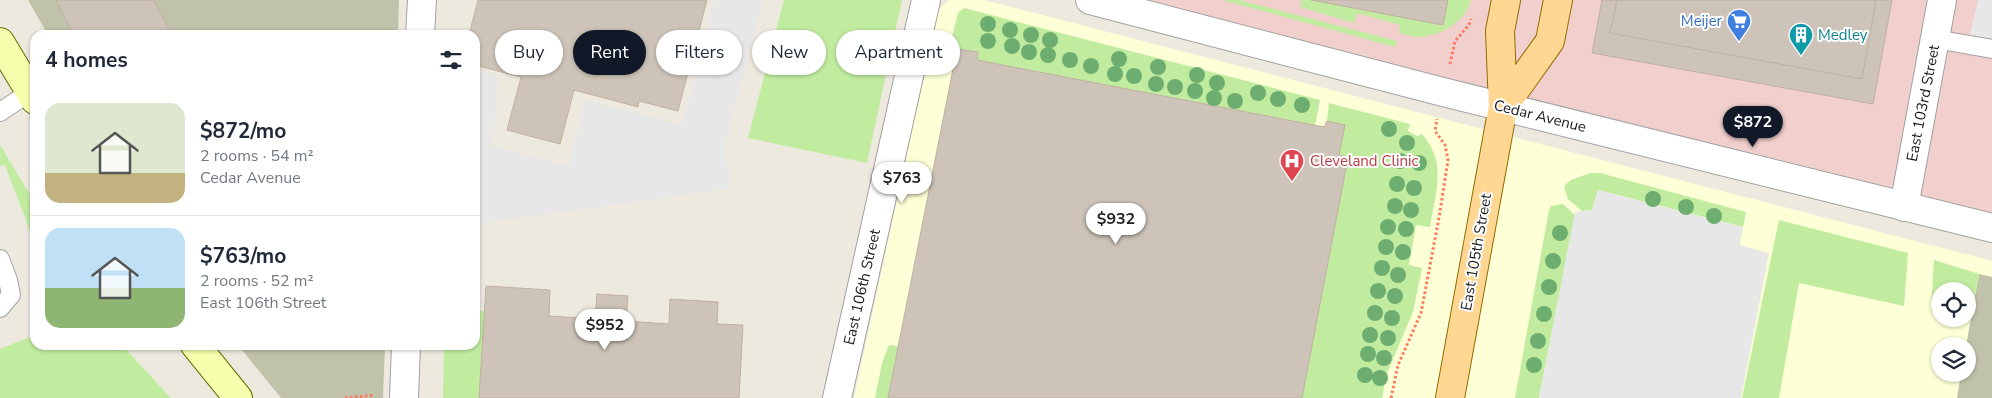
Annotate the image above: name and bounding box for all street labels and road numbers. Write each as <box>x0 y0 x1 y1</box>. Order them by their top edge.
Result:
street label: East 103rd Street <box>1902 42 1944 163</box>
street label: Cedar Avenue <box>1492 95 1588 137</box>
street label: East 105th Street <box>1456 191 1496 312</box>
street label: East 106th Street <box>839 226 885 347</box>

